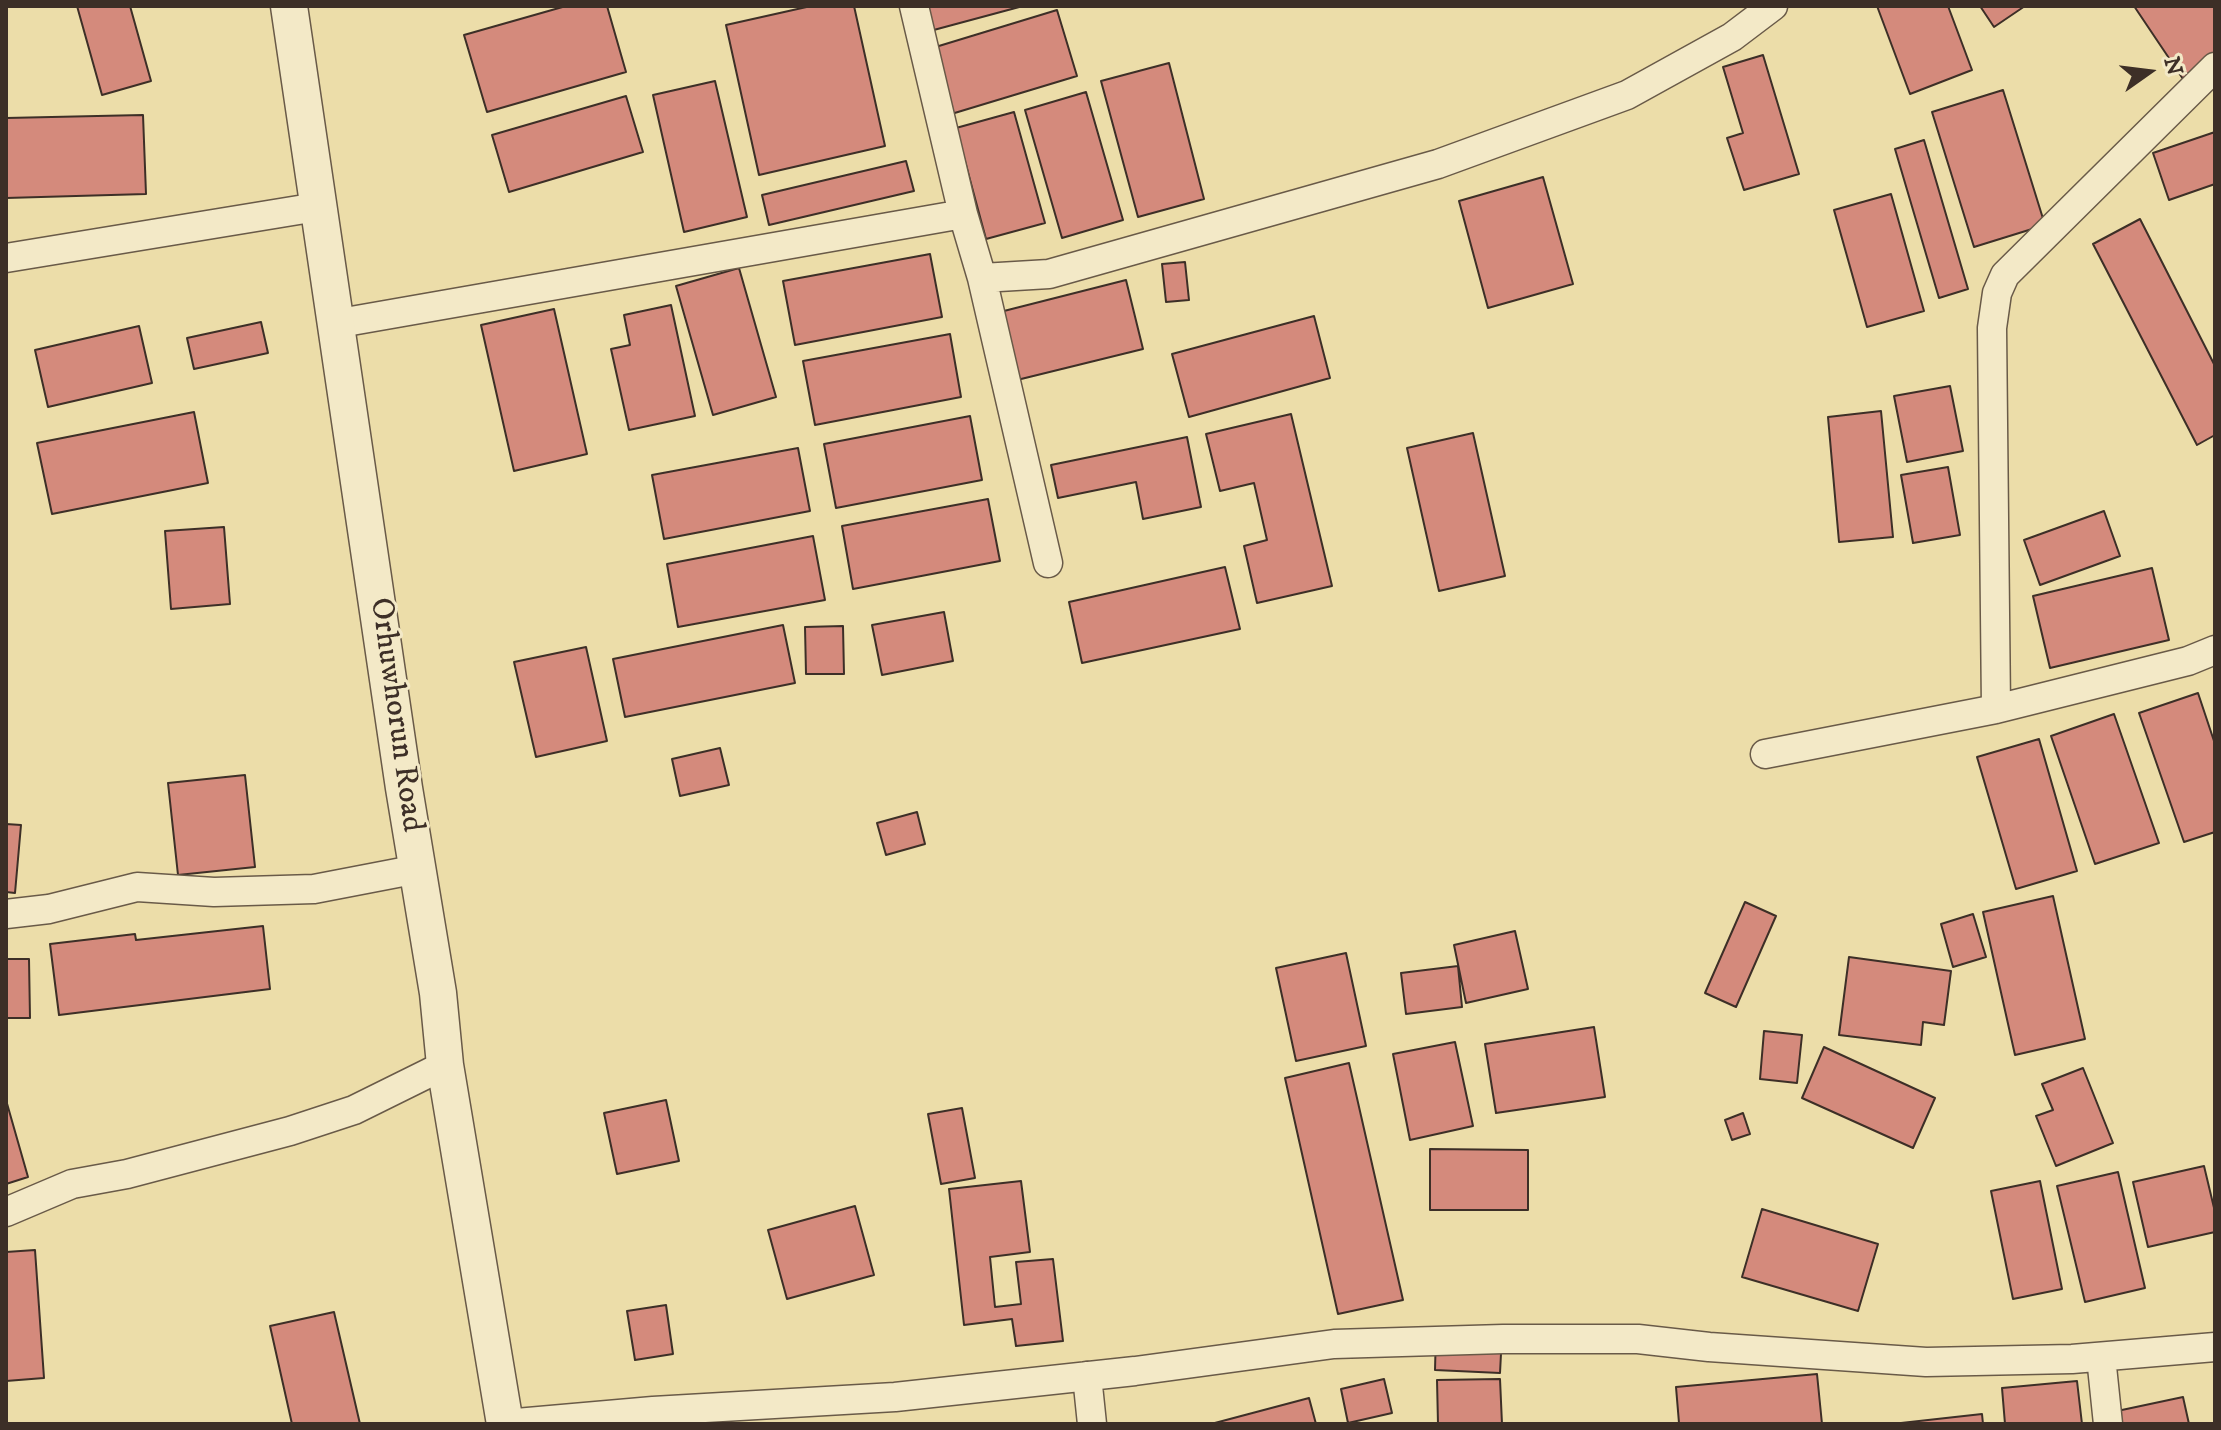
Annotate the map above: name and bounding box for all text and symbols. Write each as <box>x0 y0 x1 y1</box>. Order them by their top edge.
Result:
north arrow <box>2109 32 2189 112</box>
text: N <box>2157 54 2188 78</box>
street label: Orhuwhorun Road <box>360 596 430 834</box>

